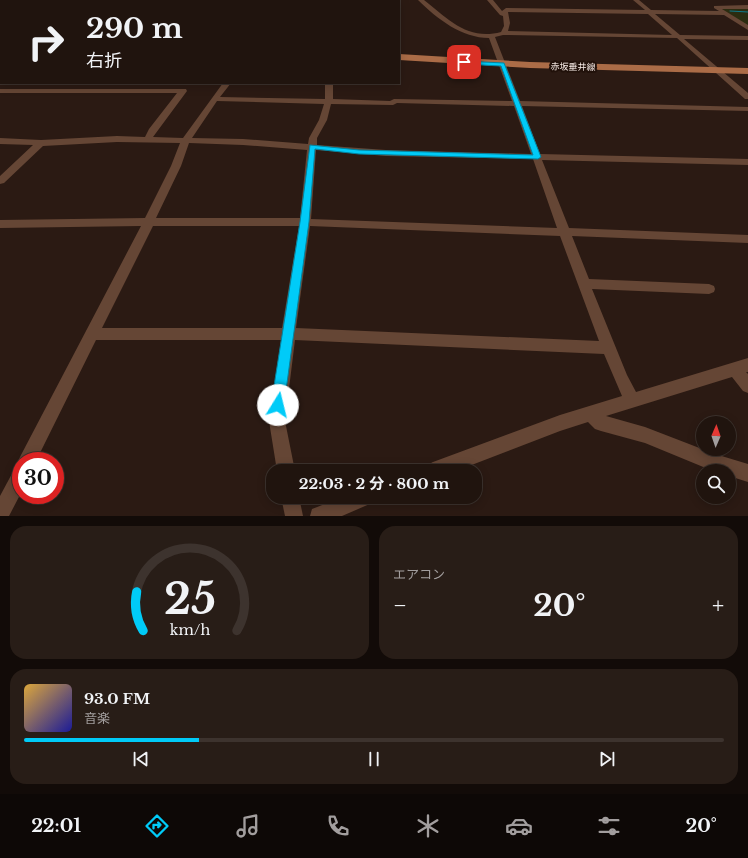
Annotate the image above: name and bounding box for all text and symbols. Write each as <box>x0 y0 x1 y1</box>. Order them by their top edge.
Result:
text: 290 m <box>86 11 183 46</box>
icon: right <box>20 16 72 68</box>
pin <box>447 45 481 79</box>
text: 右折 <box>86 50 122 72</box>
icon: arrive <box>453 51 475 73</box>
street label: 赤坂垂井線 <box>550 61 597 72</box>
position arrow <box>257 384 299 426</box>
north arrow <box>696 416 736 456</box>
map controls <box>696 416 736 504</box>
speed limit sign: 30 <box>12 452 64 504</box>
button: search <box>696 464 736 504</box>
text: 22:03 · 2 分 · 800 m <box>299 474 449 493</box>
text: エアコン <box>393 566 445 583</box>
text: 25 <box>164 573 215 624</box>
text: 20° <box>533 587 586 624</box>
text: − <box>393 592 407 619</box>
text: + <box>712 592 724 619</box>
text: km/h <box>169 620 210 638</box>
text: 93.0 FM <box>84 689 150 708</box>
text: 音楽 <box>84 710 110 727</box>
icon: previous <box>130 748 152 770</box>
icon: pause <box>363 748 385 770</box>
icon: next <box>596 748 618 770</box>
icon: directions <box>143 812 171 840</box>
icon: music <box>234 812 262 840</box>
icon: phone <box>324 812 352 840</box>
icon: climate <box>414 812 442 840</box>
icon: car <box>505 812 533 840</box>
icon: filters <box>595 812 623 840</box>
text: 22:01 <box>31 815 81 837</box>
text: 20° <box>685 815 717 837</box>

